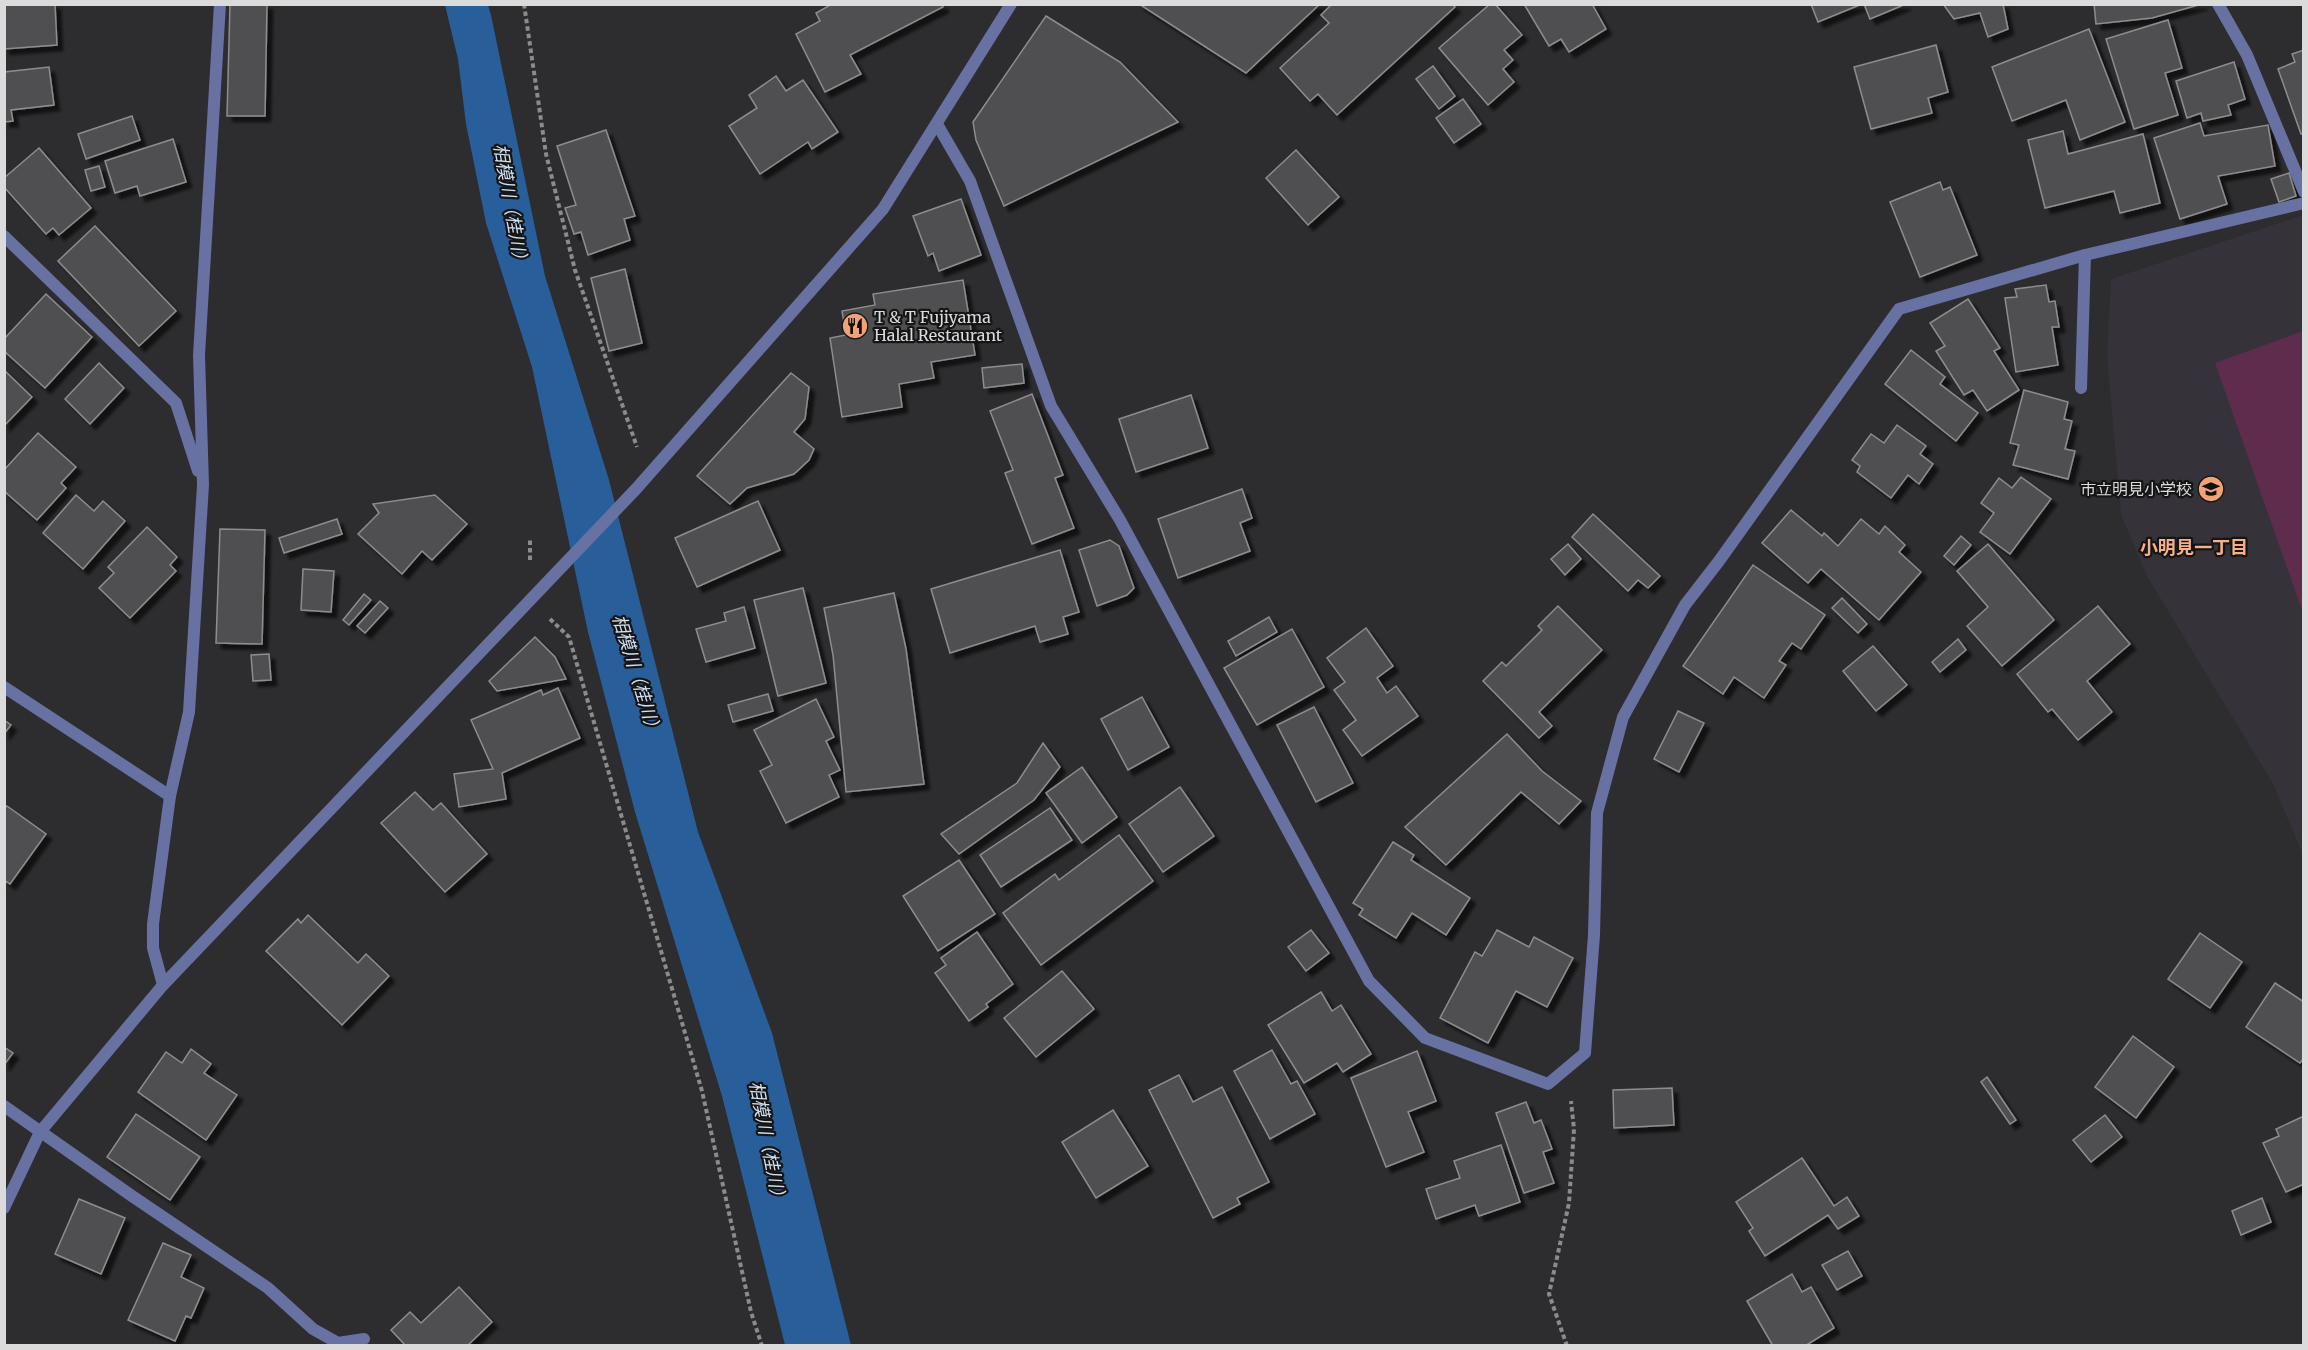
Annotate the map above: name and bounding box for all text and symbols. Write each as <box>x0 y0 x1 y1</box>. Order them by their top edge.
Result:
water label: 相模川（桂川） <box>489 142 533 270</box>
place label: T & T Fujiyama Halal Restaurant <box>874 307 1003 345</box>
restaurant icon: T & T Fujiyama Halal Restaurant <box>840 311 870 341</box>
school or university icon: 市立明見小学校 <box>2196 474 2226 504</box>
place label: 市立明見小学校 <box>2080 479 2192 499</box>
district label: 小明見一丁目 <box>2140 536 2248 559</box>
water label: 相模川（桂川） <box>608 611 666 739</box>
water label: 相模川（桂川） <box>745 1079 791 1207</box>

